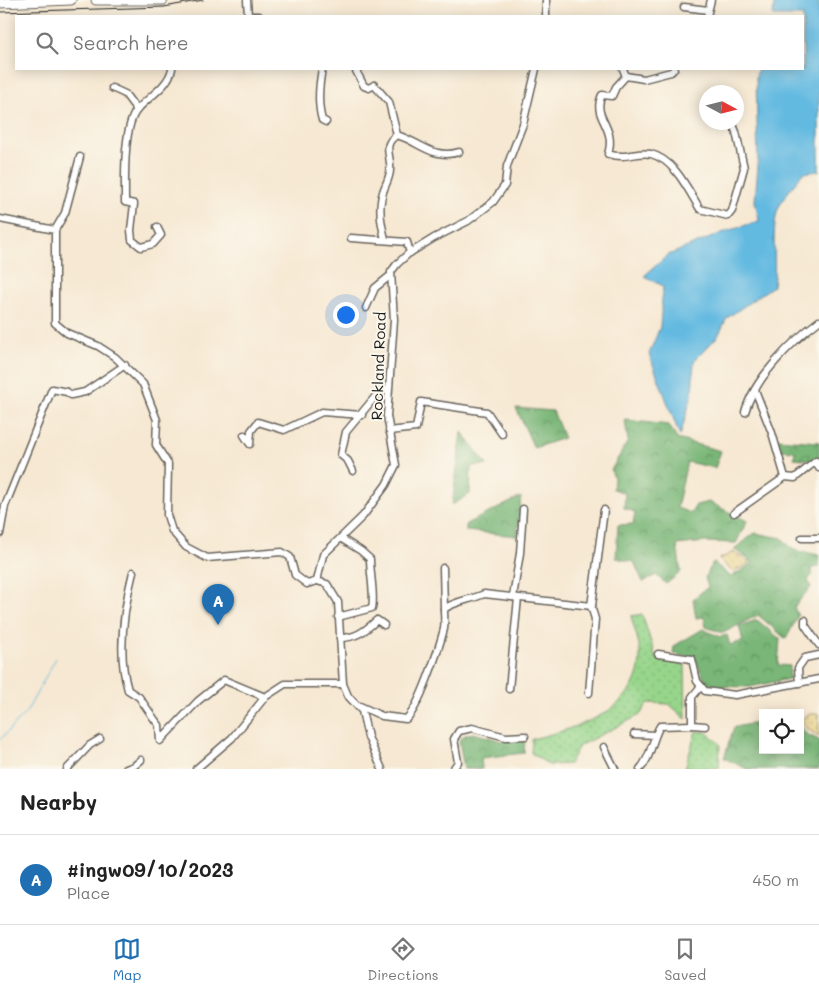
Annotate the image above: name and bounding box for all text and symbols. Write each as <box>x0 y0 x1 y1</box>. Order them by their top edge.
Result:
search box <box>15 15 804 70</box>
icon: search <box>33 29 61 57</box>
text: Search here <box>73 30 189 55</box>
north arrow <box>699 85 744 130</box>
your location <box>333 302 359 328</box>
street label: Rockland Road <box>366 311 390 421</box>
pin: A <box>202 584 234 625</box>
map controls <box>759 709 804 754</box>
button: locate <box>759 709 804 754</box>
text: Nearby <box>20 788 97 815</box>
text: #ingw09/10/2023 <box>67 857 233 882</box>
text: A <box>30 869 42 890</box>
text: 450 m <box>753 869 799 890</box>
text: Place <box>67 882 110 903</box>
tab: Map <box>113 935 141 984</box>
tab: Directions <box>367 935 439 984</box>
tab: Saved <box>664 935 706 984</box>

